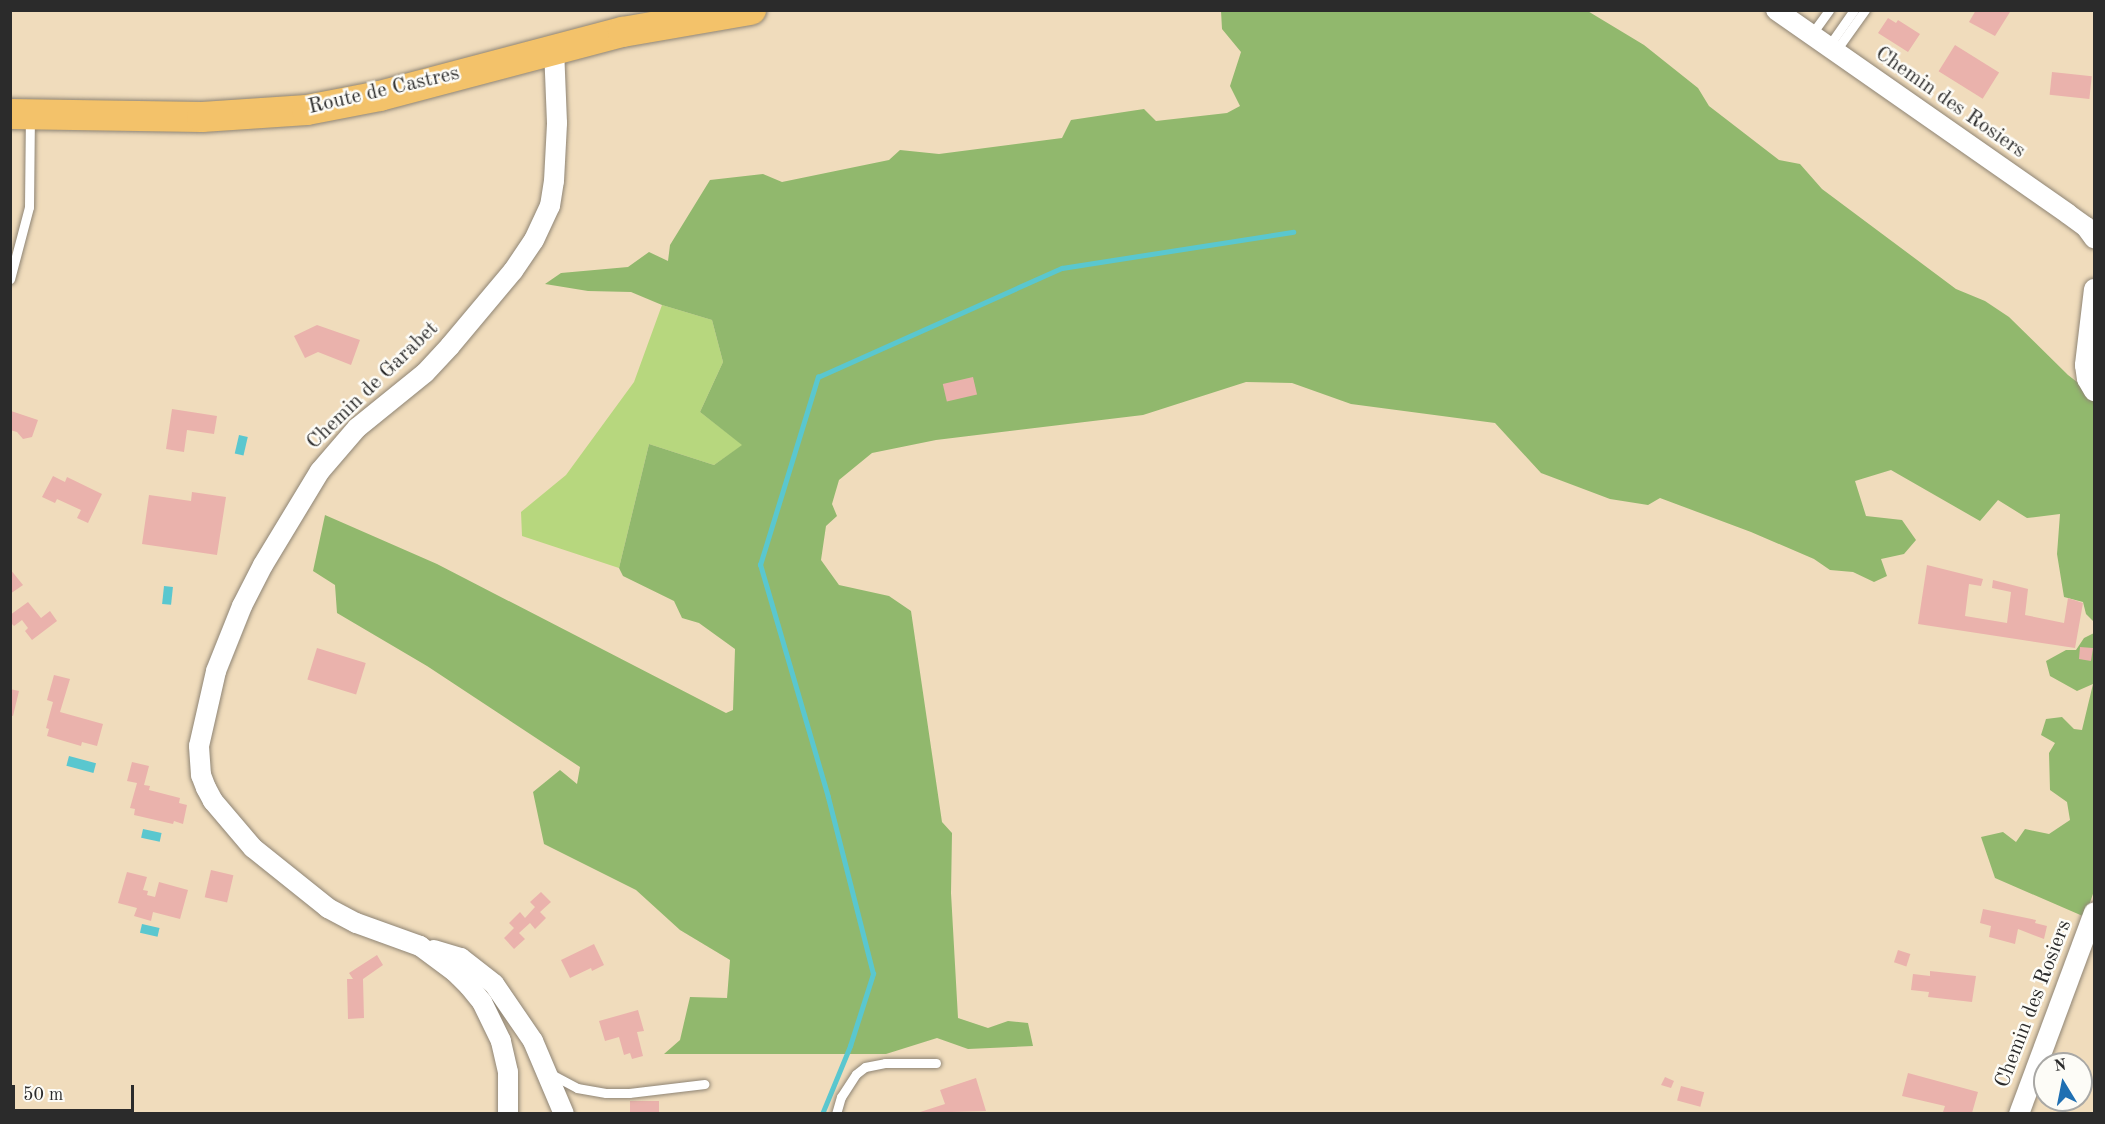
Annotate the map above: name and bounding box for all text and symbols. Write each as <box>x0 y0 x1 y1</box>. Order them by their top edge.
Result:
street label: Chemin des Rosiers <box>1870 42 2030 164</box>
street label: Route de Castres <box>306 61 462 121</box>
street label: Chemin de Garabet <box>302 317 444 455</box>
street label: Chemin des Rosiers <box>1990 916 2078 1092</box>
north arrow <box>2033 1052 2093 1112</box>
text: N <box>2053 1057 2068 1075</box>
scale bar <box>15 1073 136 1111</box>
text: 50 m <box>23 1086 63 1104</box>

